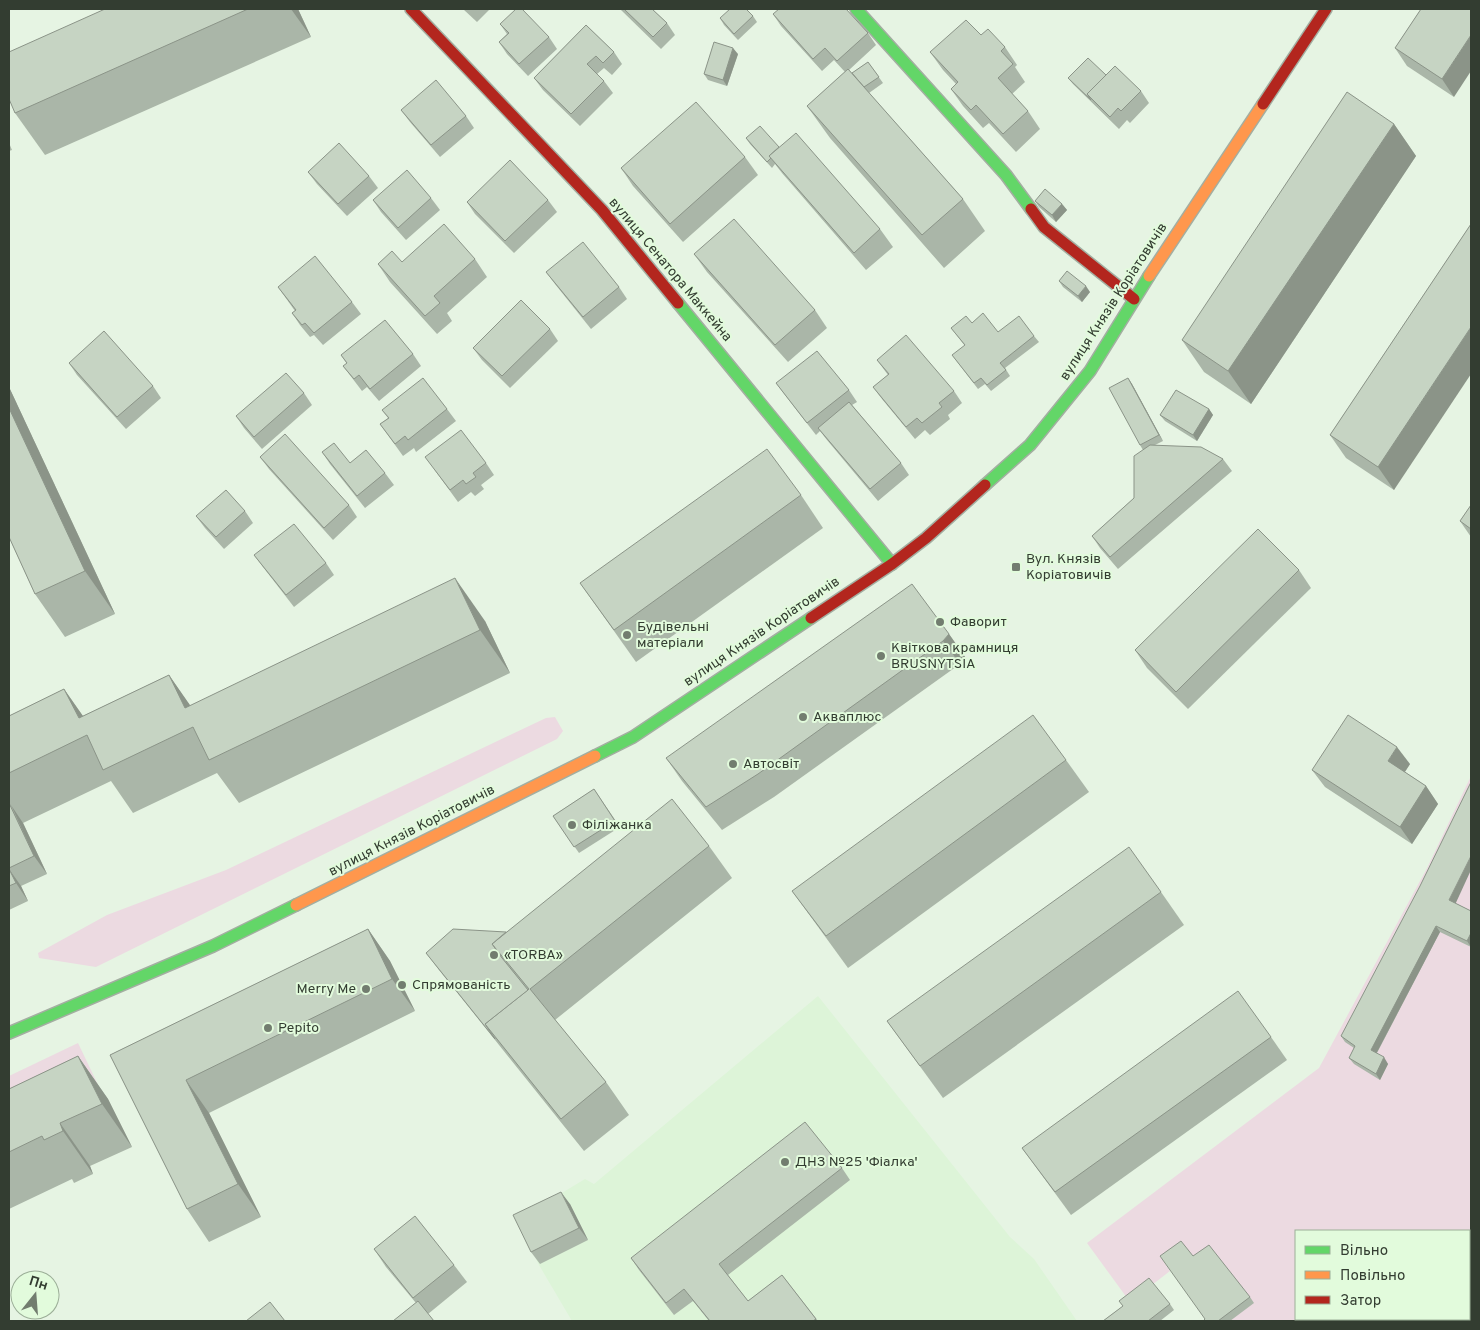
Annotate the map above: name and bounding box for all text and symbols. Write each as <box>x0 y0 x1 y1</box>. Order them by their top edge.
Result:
street label: вулиця Сенатора Маккейна <box>605 195 735 345</box>
street label: вулиця Князів Коріатовичів <box>1057 220 1171 384</box>
place label: Вул. Князів Коріатовичів <box>1026 551 1111 584</box>
marker: Вул. Князів Коріатовичів <box>1010 561 1022 573</box>
street label: вулиця Князів Коріатовичів <box>681 573 843 691</box>
place label: Фаворит <box>950 614 1007 631</box>
marker: Фаворит <box>934 616 946 628</box>
place label: Будівельні матеріали <box>637 619 709 652</box>
marker: Будівельні матеріали <box>621 629 633 641</box>
place label: Квіткова крамниця BRUSNYTSIA <box>891 640 1018 673</box>
marker: Квіткова крамниця BRUSNYTSIA <box>875 650 887 662</box>
place label: Акваплюс <box>813 709 882 726</box>
marker: Акваплюс <box>797 711 809 723</box>
place label: Автосвіт <box>743 756 799 773</box>
marker: Автосвіт <box>727 758 739 770</box>
street label: вулиця Князів Коріатовичів <box>326 782 498 880</box>
place label: Філіжанка <box>582 817 652 834</box>
marker: Філіжанка <box>566 819 578 831</box>
place label: «TORBA» <box>504 947 563 964</box>
marker: «TORBA» <box>488 949 500 961</box>
place label: Спрямованість <box>412 977 510 994</box>
marker: Спрямованість <box>396 979 408 991</box>
place label: Merry Me <box>297 981 356 998</box>
marker: Merry Me <box>360 983 372 995</box>
place label: Pepito <box>278 1020 319 1037</box>
marker: Pepito <box>262 1022 274 1034</box>
place label: ДНЗ №25 'Фіалка' <box>795 1154 918 1171</box>
marker: ДНЗ №25 'Фіалка' <box>779 1156 791 1168</box>
legend <box>1295 1230 1470 1320</box>
text: Вільно <box>1340 1242 1388 1261</box>
text: Повільно <box>1340 1267 1405 1286</box>
north arrow <box>10 1270 60 1320</box>
text: Пн <box>27 1273 50 1295</box>
text: Затор <box>1340 1292 1381 1311</box>

